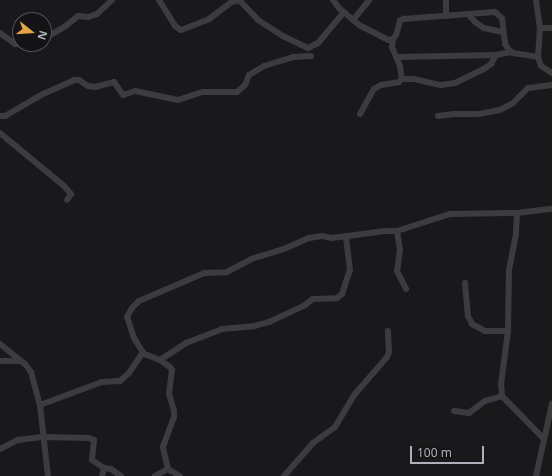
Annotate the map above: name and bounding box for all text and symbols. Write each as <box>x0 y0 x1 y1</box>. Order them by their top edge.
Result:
north arrow <box>12 12 52 52</box>
text: N <box>35 29 51 42</box>
scale bar <box>412 438 486 464</box>
text: 100 m <box>417 444 452 461</box>

